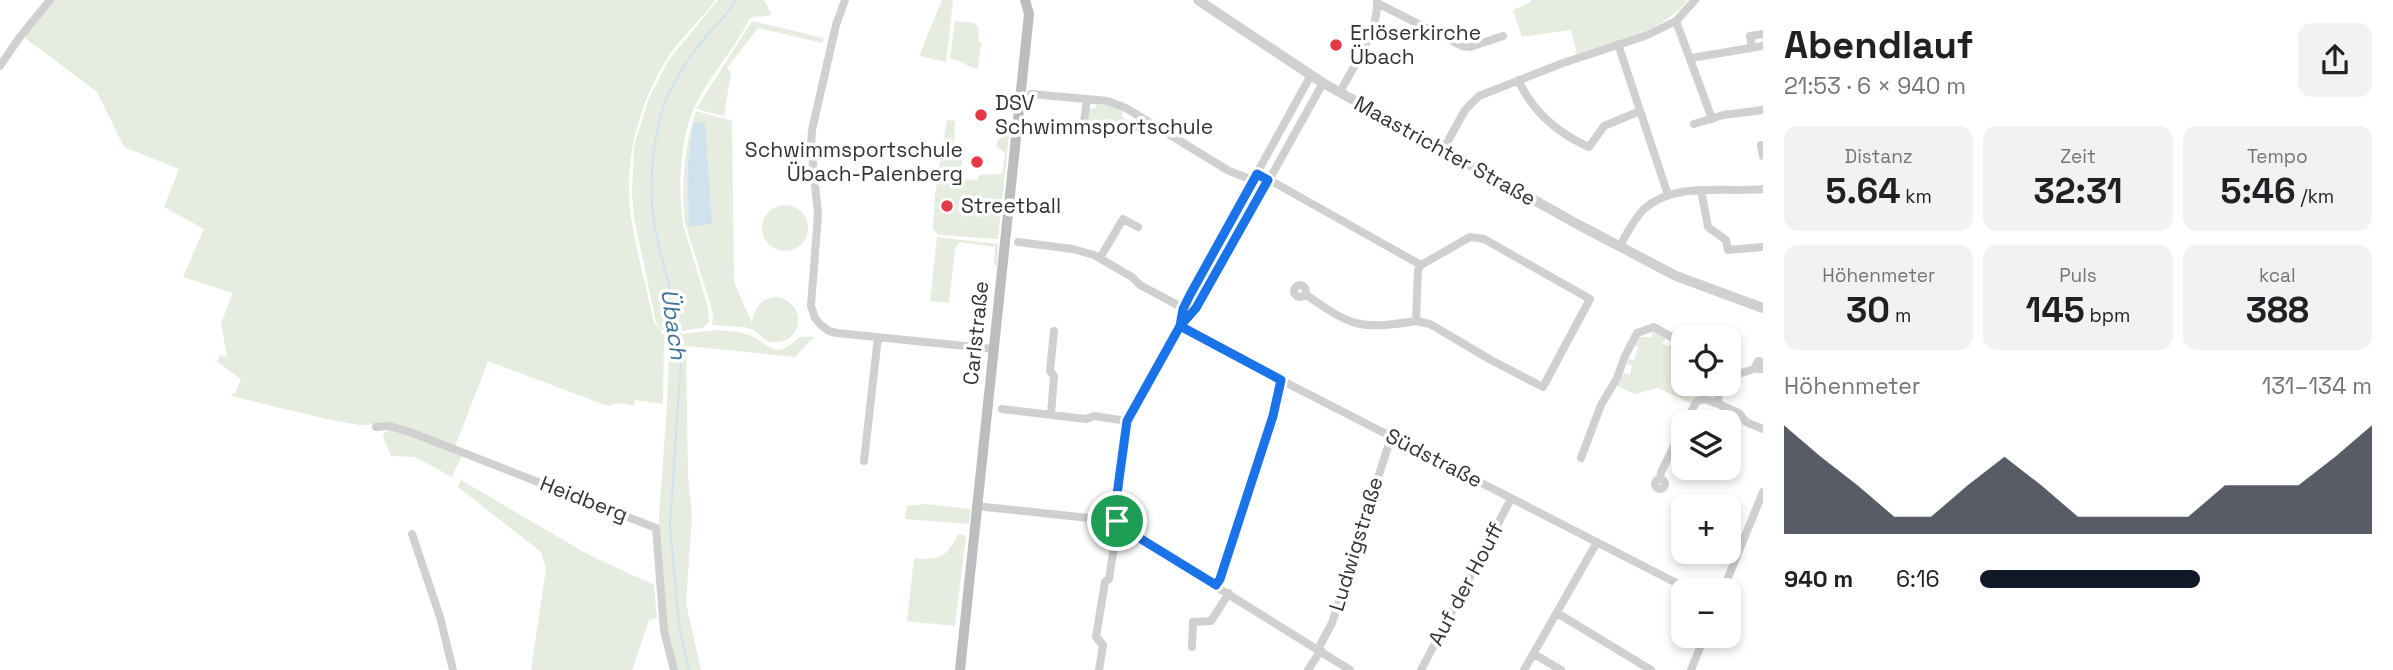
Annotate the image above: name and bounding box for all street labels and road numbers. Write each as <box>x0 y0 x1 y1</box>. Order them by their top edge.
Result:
street label: Maastrichter Straße <box>1350 89 1541 212</box>
street label: Carlstraße <box>957 280 994 386</box>
street label: Südstraße <box>1381 422 1487 493</box>
street label: Heidberg <box>536 469 632 528</box>
street label: Ludwigstraße <box>1322 473 1389 614</box>
street label: Auf der Houff <box>1422 518 1509 650</box>

